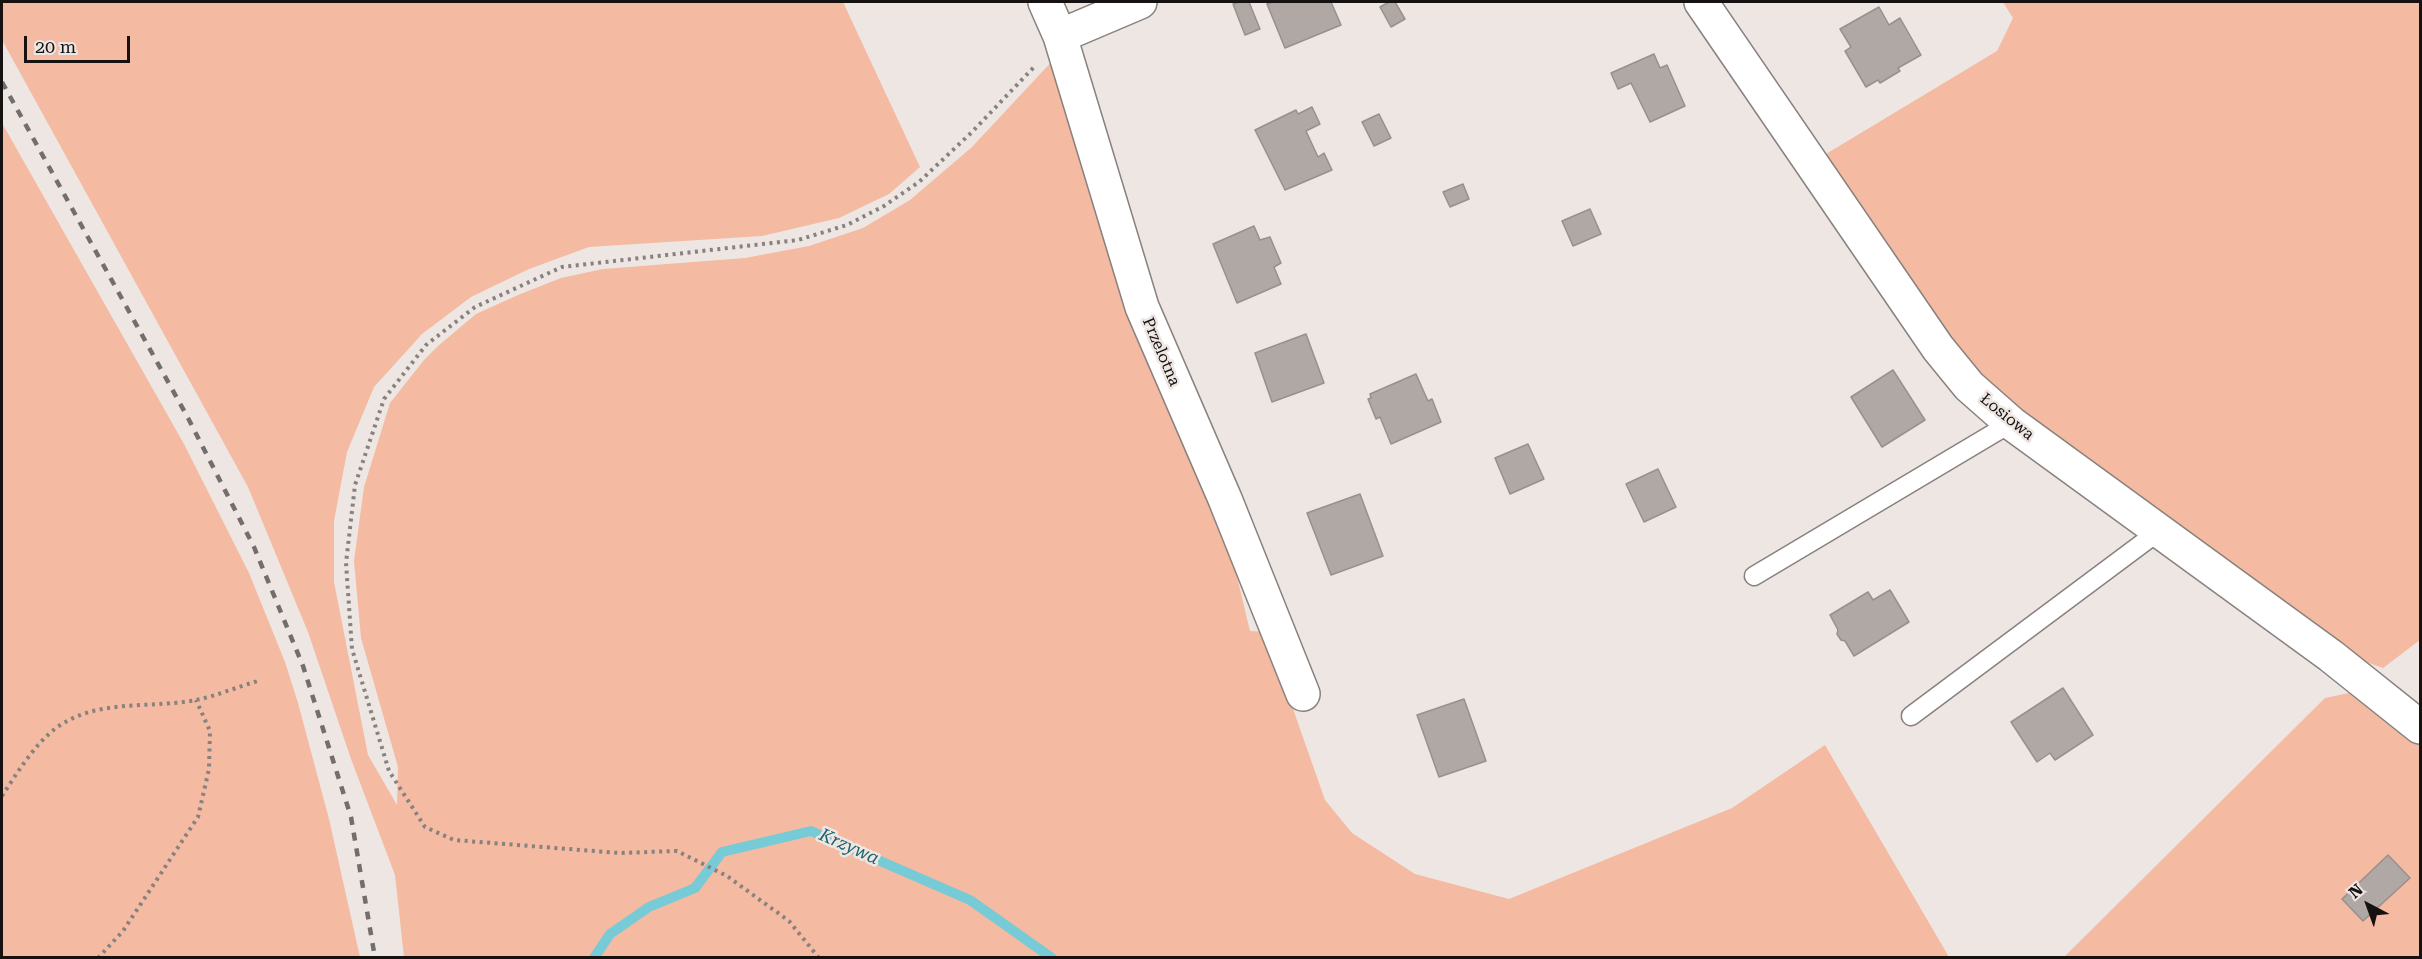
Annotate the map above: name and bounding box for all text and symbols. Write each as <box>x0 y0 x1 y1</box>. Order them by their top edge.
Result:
scale bar <box>27 24 134 62</box>
text: 20 m <box>35 36 76 57</box>
street label: Przelotna <box>1138 315 1184 389</box>
street label: Łosiowa <box>1976 390 2038 444</box>
water label: Krzywa <box>816 824 882 870</box>
north arrow <box>2338 875 2398 935</box>
text: N <box>2345 880 2367 902</box>

